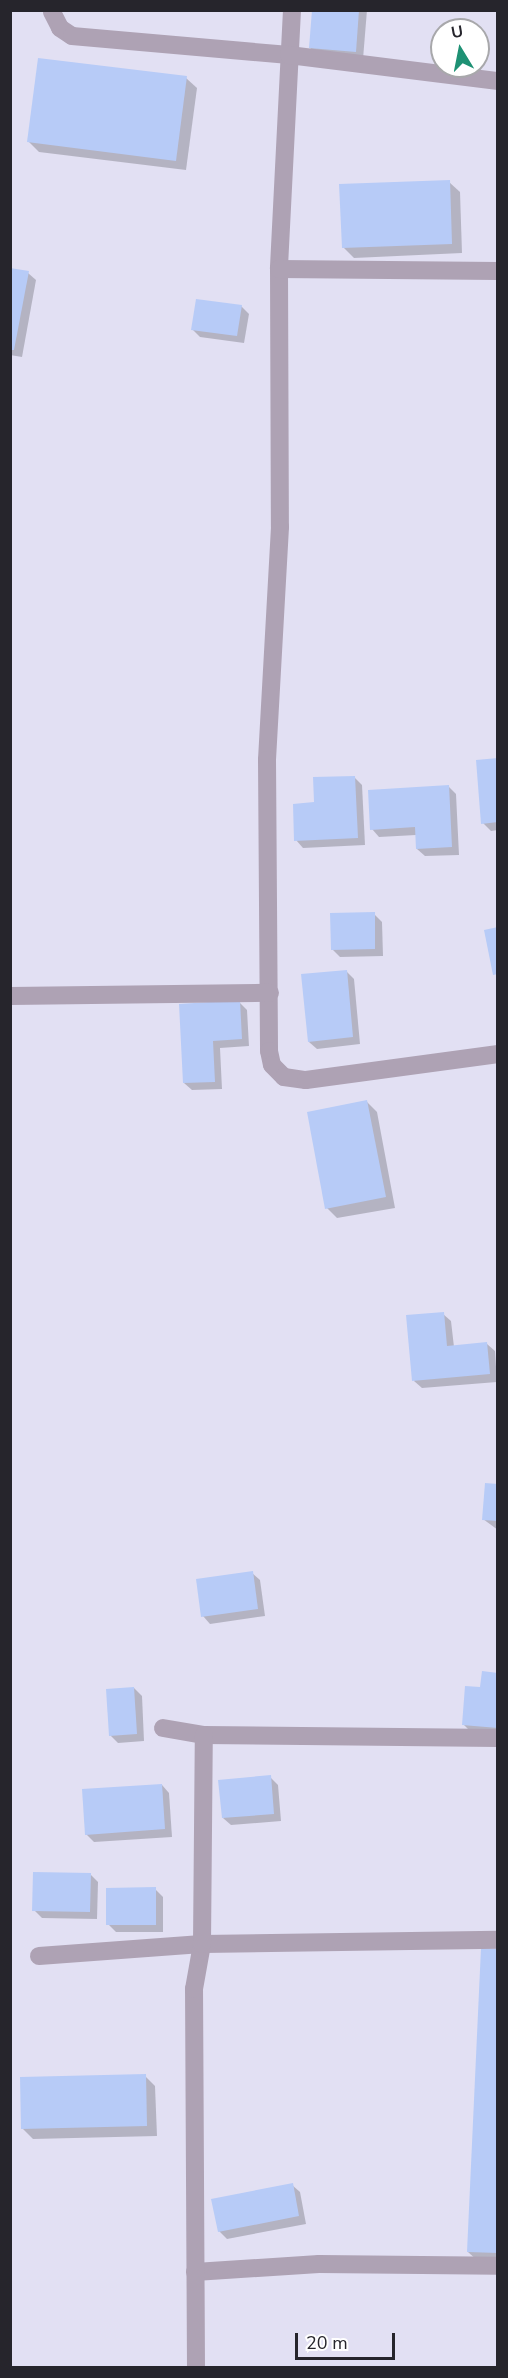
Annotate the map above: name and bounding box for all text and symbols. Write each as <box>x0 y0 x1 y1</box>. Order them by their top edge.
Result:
north arrow <box>430 18 490 78</box>
text: U <box>449 20 465 44</box>
scale bar <box>298 2321 398 2359</box>
text: 20 m <box>306 2331 348 2355</box>

